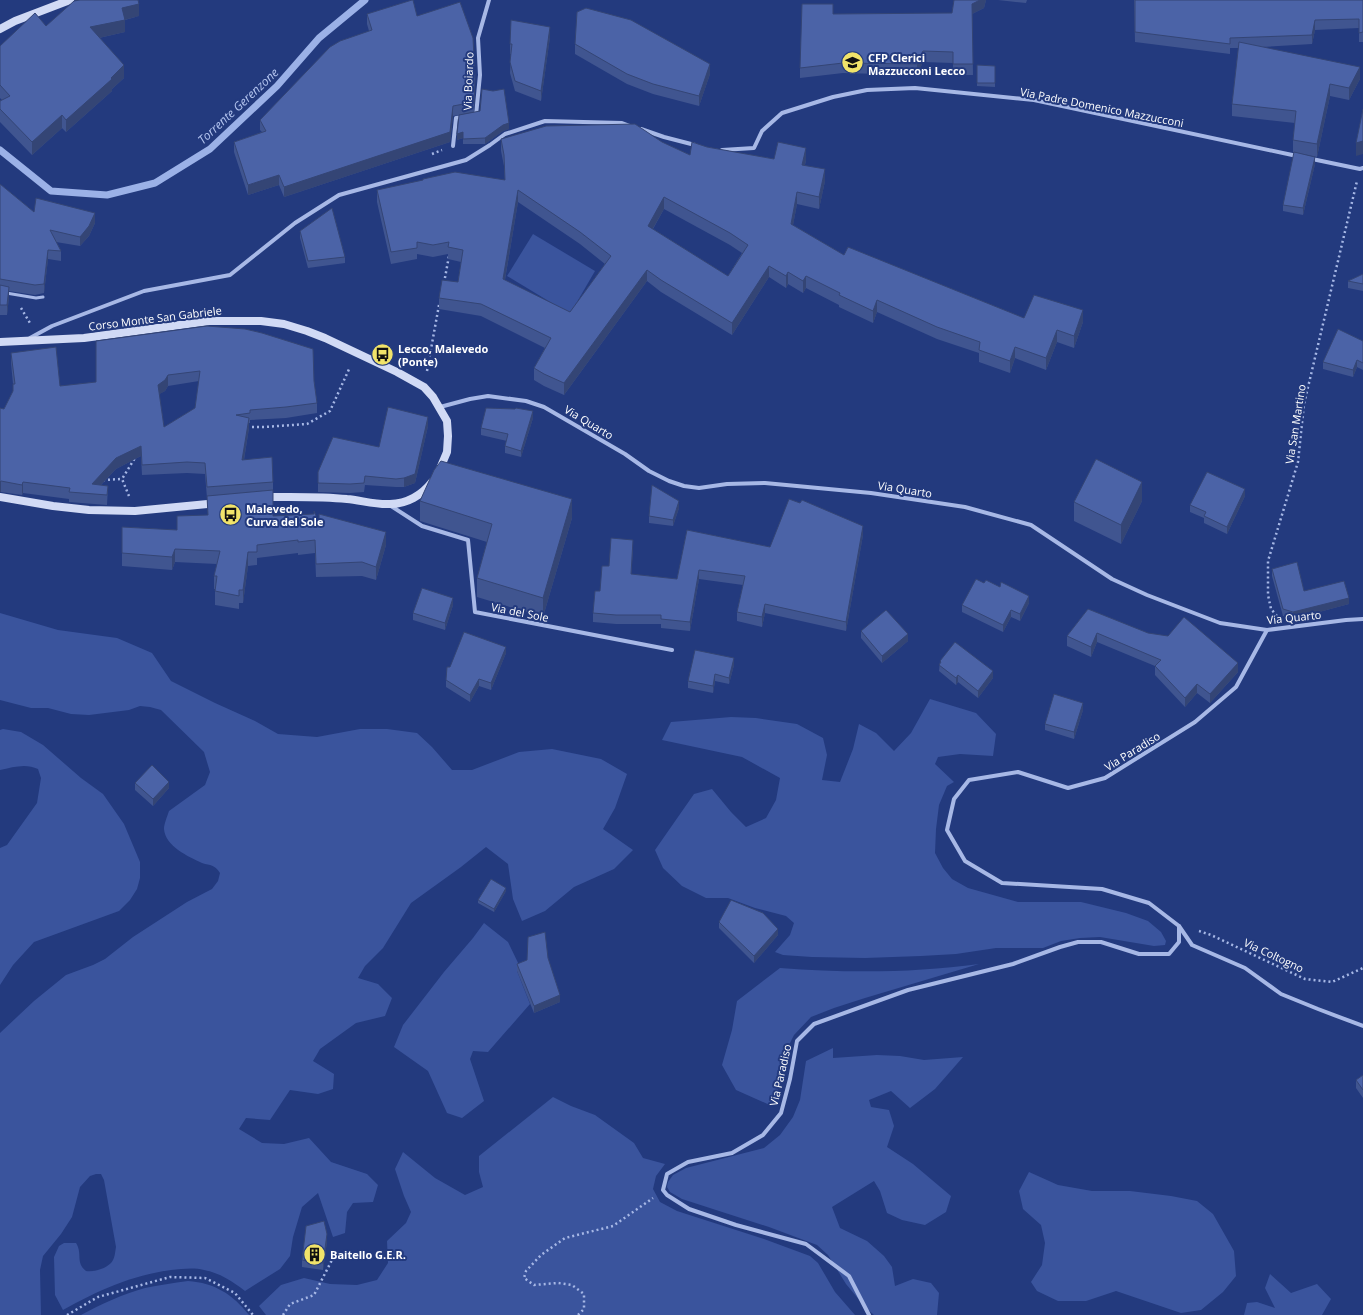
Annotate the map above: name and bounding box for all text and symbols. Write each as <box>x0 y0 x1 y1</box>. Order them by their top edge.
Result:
school or university icon: CFP Clerici Mazzucconi Lecco <box>840 50 866 76</box>
place label: CFP Clerici Mazzucconi Lecco <box>868 50 966 78</box>
street label: Via Boiardo <box>459 51 477 111</box>
water label: Torrente Gerenzone <box>194 64 282 148</box>
street label: Via Padre Domenico Mazzucconi <box>1019 84 1185 130</box>
street label: Corso Monte San Gabriele <box>88 302 222 334</box>
bus stop icon: Lecco, Malevedo (Ponte) <box>369 341 395 367</box>
place label: Lecco, Malevedo (Ponte) <box>398 341 488 369</box>
street label: Via San Martino <box>1281 383 1309 465</box>
street label: Via Quarto <box>562 401 617 443</box>
street label: Via Quarto <box>877 477 934 501</box>
bus stop icon: Malevedo, Curva del Sole <box>218 501 244 527</box>
place label: Malevedo, Curva del Sole <box>246 501 324 529</box>
street label: Via del Sole <box>490 599 550 625</box>
street label: Via Quarto <box>1266 607 1322 627</box>
street label: Via Paradiso <box>1101 728 1163 774</box>
street label: Via Coltogno <box>1242 935 1307 976</box>
street label: Via Paradiso <box>766 1042 794 1107</box>
building icon: Baitello G.E.R. <box>301 1241 327 1267</box>
place label: Baitello G.E.R. <box>330 1247 406 1262</box>

